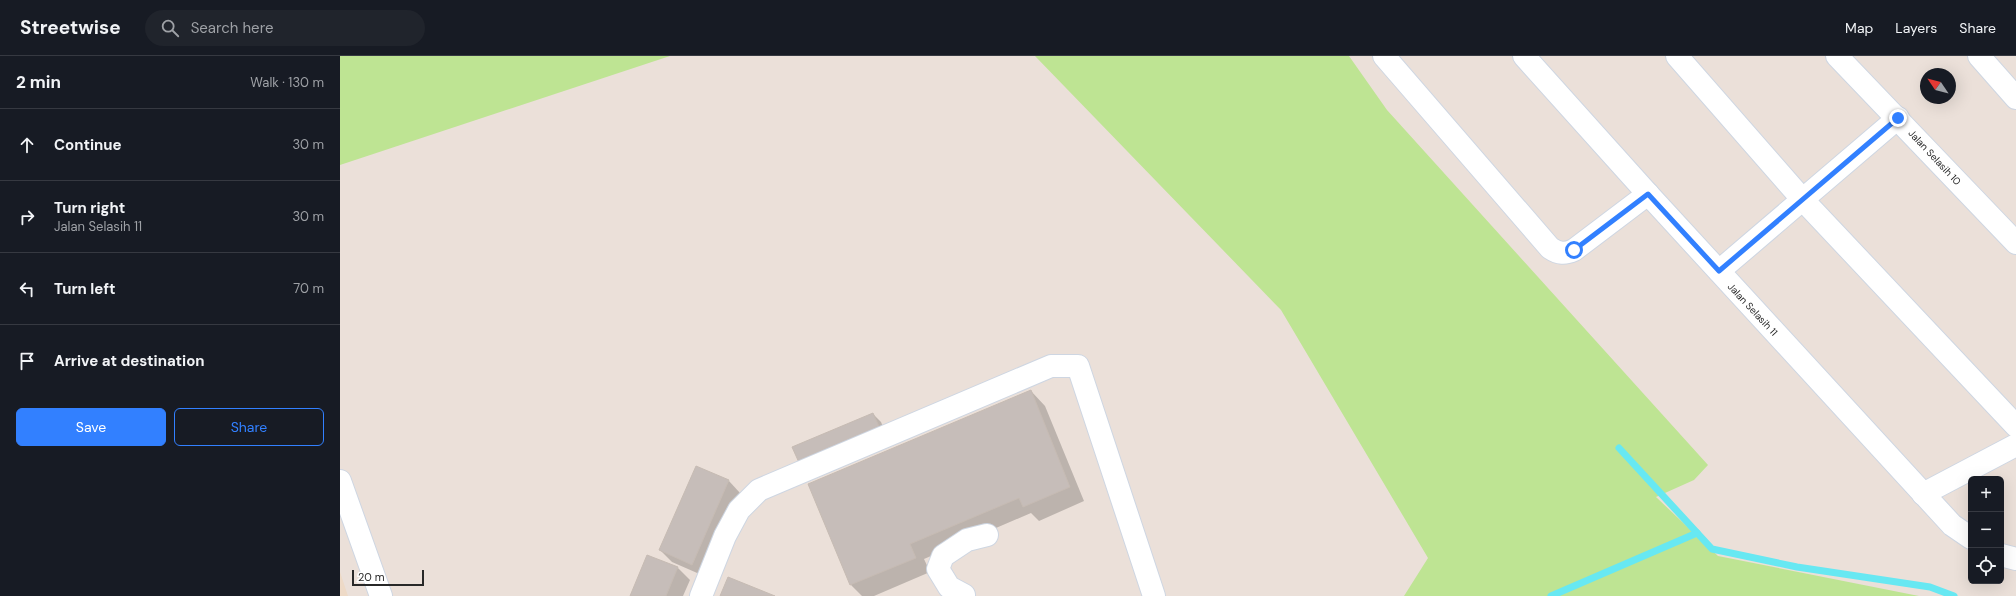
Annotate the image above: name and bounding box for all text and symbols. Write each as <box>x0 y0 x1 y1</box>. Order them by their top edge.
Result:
search box <box>145 10 425 46</box>
text: Streetwise <box>20 15 121 40</box>
icon: search <box>159 17 181 39</box>
text: Search here <box>191 18 273 38</box>
text: Map <box>1845 19 1873 37</box>
text: Layers <box>1895 19 1937 37</box>
text: Share <box>1959 19 1996 37</box>
north arrow <box>1920 68 1956 104</box>
text: 2 min <box>16 71 61 93</box>
text: Walk · 130 m <box>250 74 324 91</box>
route end <box>1889 109 1907 127</box>
street label: Jalan Selasih 10 <box>1906 127 1964 188</box>
icon: ahead <box>16 134 38 156</box>
text: Continue <box>54 135 122 155</box>
text: 30 m <box>292 136 324 153</box>
text: Turn right <box>54 198 125 218</box>
icon: right <box>16 206 38 228</box>
text: 30 m <box>292 208 324 225</box>
text: Jalan Selasih 11 <box>54 218 142 235</box>
route start <box>1565 241 1583 259</box>
icon: left <box>16 278 38 300</box>
text: Turn left <box>54 279 115 299</box>
text: 70 m <box>293 280 324 297</box>
street label: Jalan Selasih 11 <box>1725 280 1780 339</box>
icon: arrive <box>16 350 38 372</box>
text: Arrive at destination <box>54 351 205 371</box>
button: Save <box>16 408 166 446</box>
button: Share <box>174 408 324 446</box>
map controls <box>1968 476 2004 584</box>
button: + <box>1968 476 2004 512</box>
button: − <box>1968 512 2004 548</box>
button: locate <box>1968 548 2004 584</box>
scale bar <box>352 568 424 587</box>
text: 20 m <box>358 570 384 584</box>

